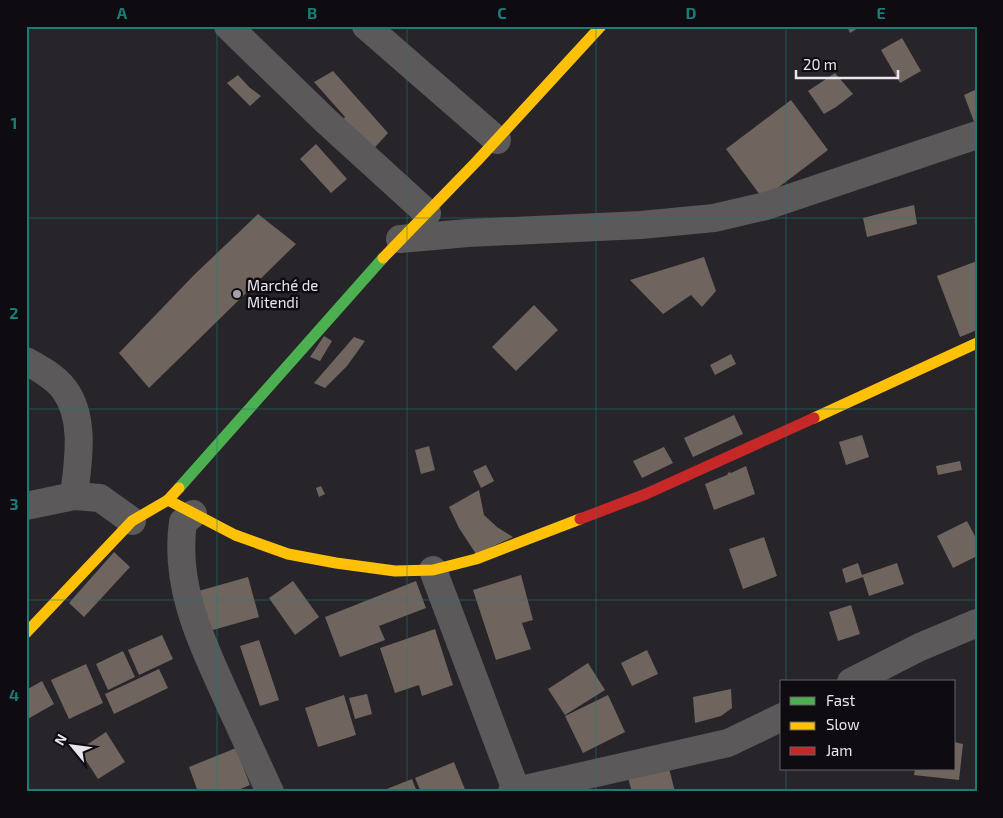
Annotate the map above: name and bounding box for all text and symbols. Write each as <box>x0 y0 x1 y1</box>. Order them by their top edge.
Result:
text: A <box>117 3 128 22</box>
text: B <box>307 3 317 22</box>
text: C <box>497 3 507 22</box>
text: D <box>686 3 697 22</box>
text: E <box>876 3 886 22</box>
scale bar <box>796 48 898 80</box>
text: 20 m <box>803 55 837 73</box>
text: 1 <box>11 113 17 132</box>
place label: Marché de Mitendi <box>247 276 318 311</box>
marker: Marché de Mitendi <box>231 288 243 300</box>
text: 2 <box>9 303 19 322</box>
text: 3 <box>9 494 19 513</box>
legend <box>780 680 956 770</box>
text: 4 <box>9 685 19 704</box>
text: Fast <box>826 691 856 709</box>
text: Slow <box>826 715 860 733</box>
north arrow <box>48 720 98 770</box>
text: N <box>50 731 70 748</box>
text: Jam <box>826 741 852 759</box>

